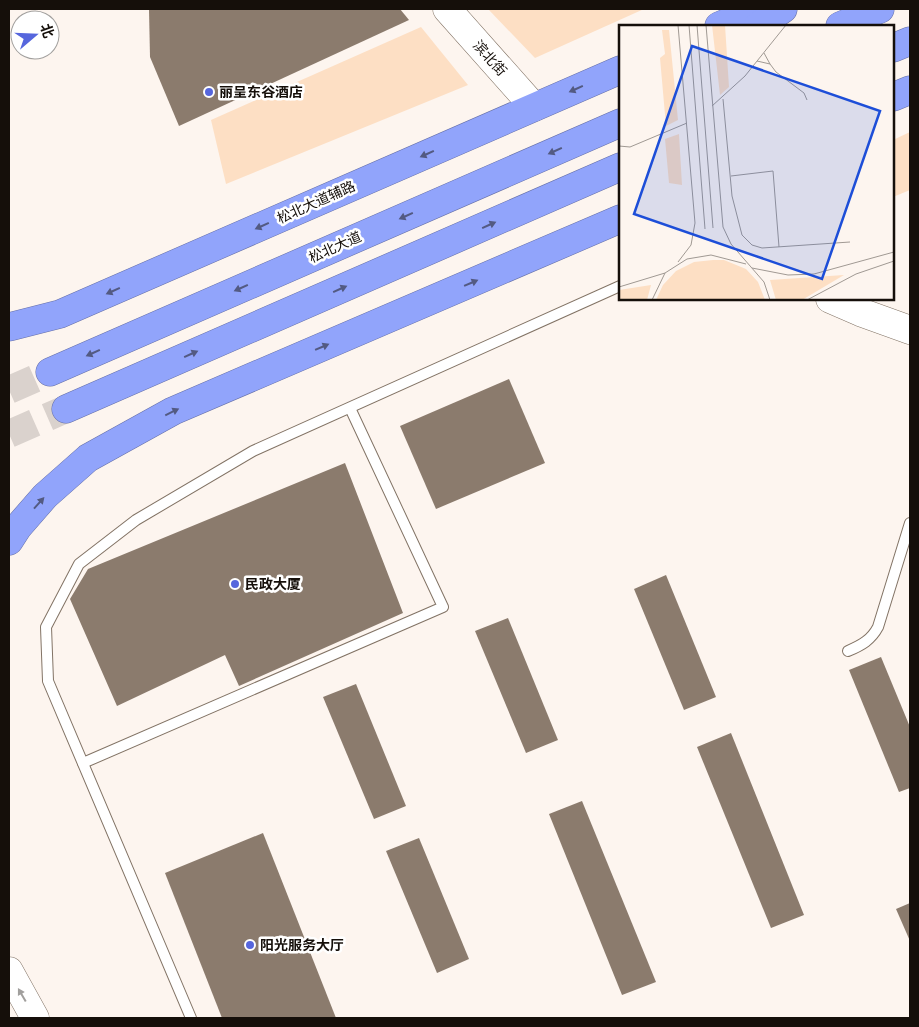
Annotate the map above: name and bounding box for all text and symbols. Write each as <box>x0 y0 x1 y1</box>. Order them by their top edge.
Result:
north arrow <box>10 10 60 60</box>
text: 北 <box>36 21 59 41</box>
inset map <box>619 25 894 300</box>
street label: 滨北街 <box>469 36 511 80</box>
place label: 丽呈东谷酒店 <box>219 82 303 102</box>
marker: 丽呈东谷酒店 <box>203 86 215 98</box>
one-way arrow <box>569 86 583 94</box>
one-way arrow <box>548 148 562 156</box>
one-way arrow <box>420 150 434 158</box>
street label: 松北大道辅路 <box>274 176 358 228</box>
one-way arrow <box>399 213 413 221</box>
one-way arrow <box>482 220 496 228</box>
one-way arrow <box>255 222 269 230</box>
street label: 松北大道 <box>305 226 365 268</box>
one-way arrow <box>464 279 478 287</box>
one-way arrow <box>234 285 249 293</box>
one-way arrow <box>333 285 347 293</box>
one-way arrow <box>106 287 120 295</box>
one-way arrow <box>315 343 329 351</box>
one-way arrow <box>86 350 100 358</box>
one-way arrow <box>184 350 198 358</box>
one-way arrow <box>165 408 180 416</box>
one-way arrow <box>33 497 45 509</box>
place label: 民政大厦 <box>245 574 301 594</box>
marker: 民政大厦 <box>229 578 241 590</box>
place label: 阳光服务大厅 <box>260 935 344 955</box>
marker: 阳光服务大厅 <box>244 939 256 951</box>
one-way arrow <box>17 988 26 1001</box>

